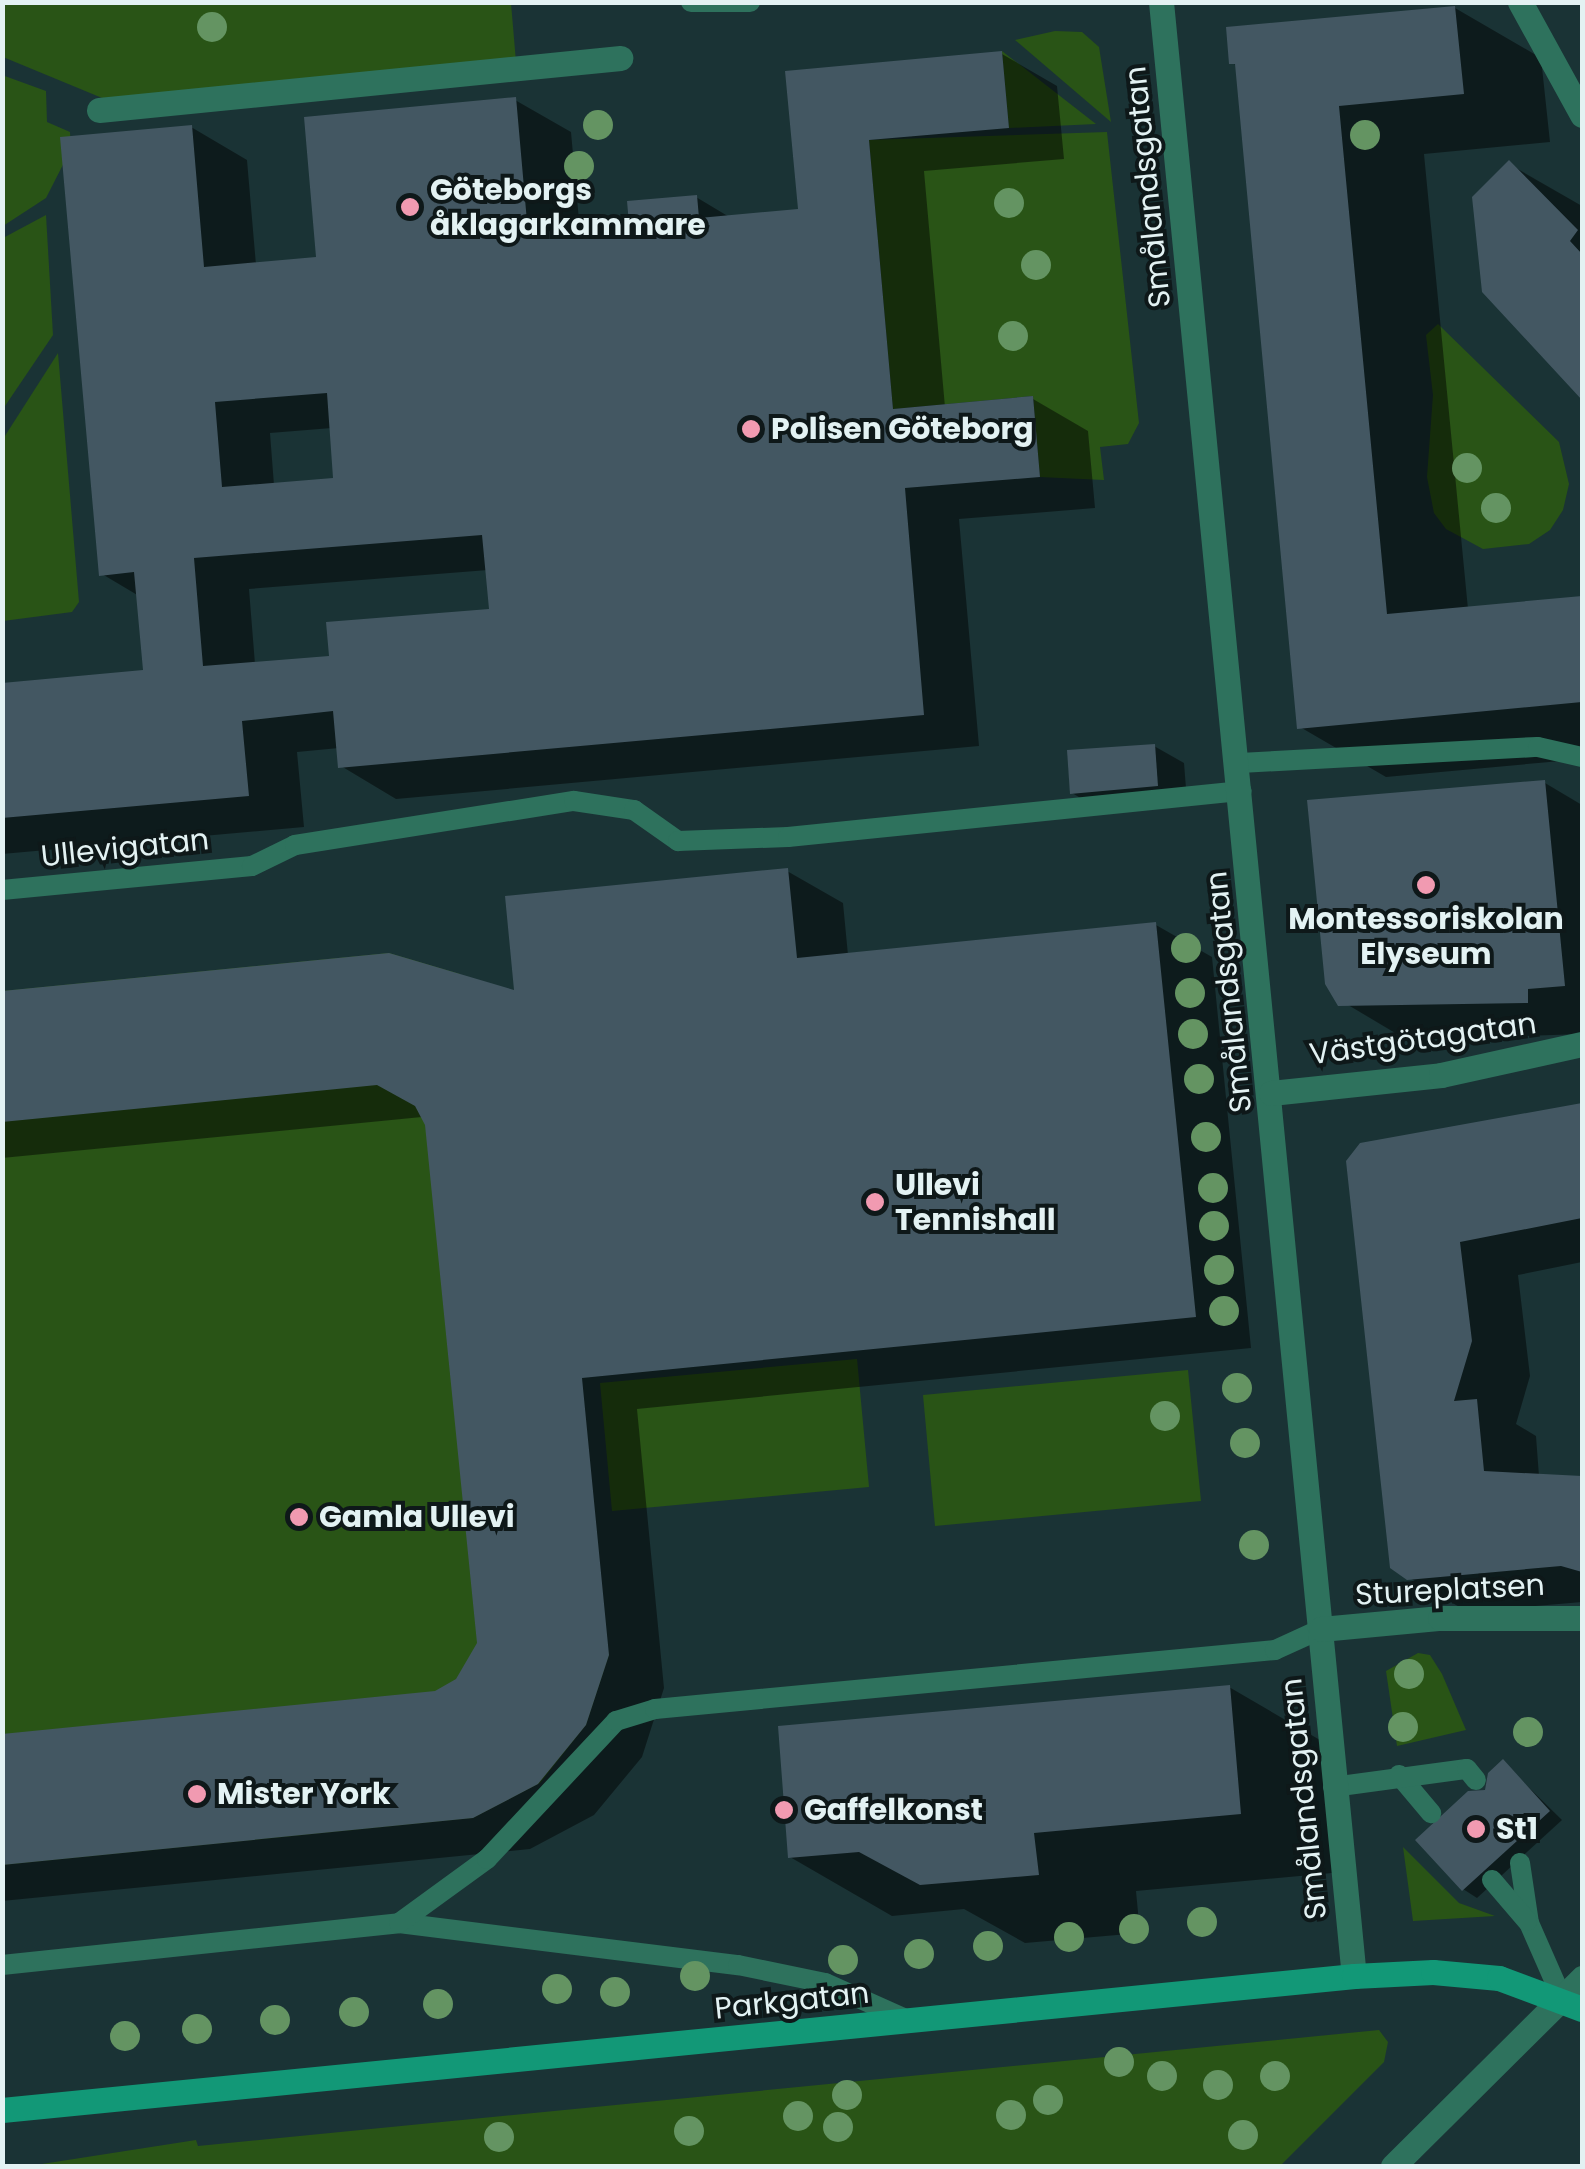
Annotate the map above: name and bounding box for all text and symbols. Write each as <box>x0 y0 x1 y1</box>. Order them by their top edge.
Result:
street label: Smålandsgatan <box>1117 65 1179 309</box>
place label: Göteborgs åklagarkammare <box>430 172 706 242</box>
marker: Göteborgs åklagarkammare <box>399 196 421 218</box>
place label: Polisen Göteborg <box>771 411 1034 447</box>
marker: Polisen Göteborg <box>740 418 762 440</box>
street label: Ullevigatan <box>39 821 211 875</box>
street label: Smålandsgatan <box>1198 870 1260 1114</box>
marker: Montessoriskolan Elyseum <box>1415 874 1437 896</box>
place label: Montessoriskolan Elyseum <box>1288 901 1564 972</box>
street label: Västgötagatan <box>1307 1005 1539 1073</box>
place label: Ullevi Tennishall <box>895 1167 1056 1238</box>
marker: Ullevi Tennishall <box>864 1191 886 1213</box>
place label: Gamla Ullevi <box>319 1499 515 1535</box>
marker: Gamla Ullevi <box>288 1506 310 1528</box>
street label: Stureplatsen <box>1354 1567 1546 1613</box>
street label: Smålandsgatan <box>1273 1677 1335 1921</box>
place label: Mister York <box>217 1776 391 1812</box>
marker: Mister York <box>186 1783 208 1805</box>
place label: Gaffelkonst <box>804 1792 983 1828</box>
marker: Gaffelkonst <box>773 1799 795 1821</box>
place label: St1 <box>1496 1811 1538 1847</box>
marker: St1 <box>1465 1818 1487 1840</box>
street label: Parkgatan <box>713 1975 871 2027</box>

